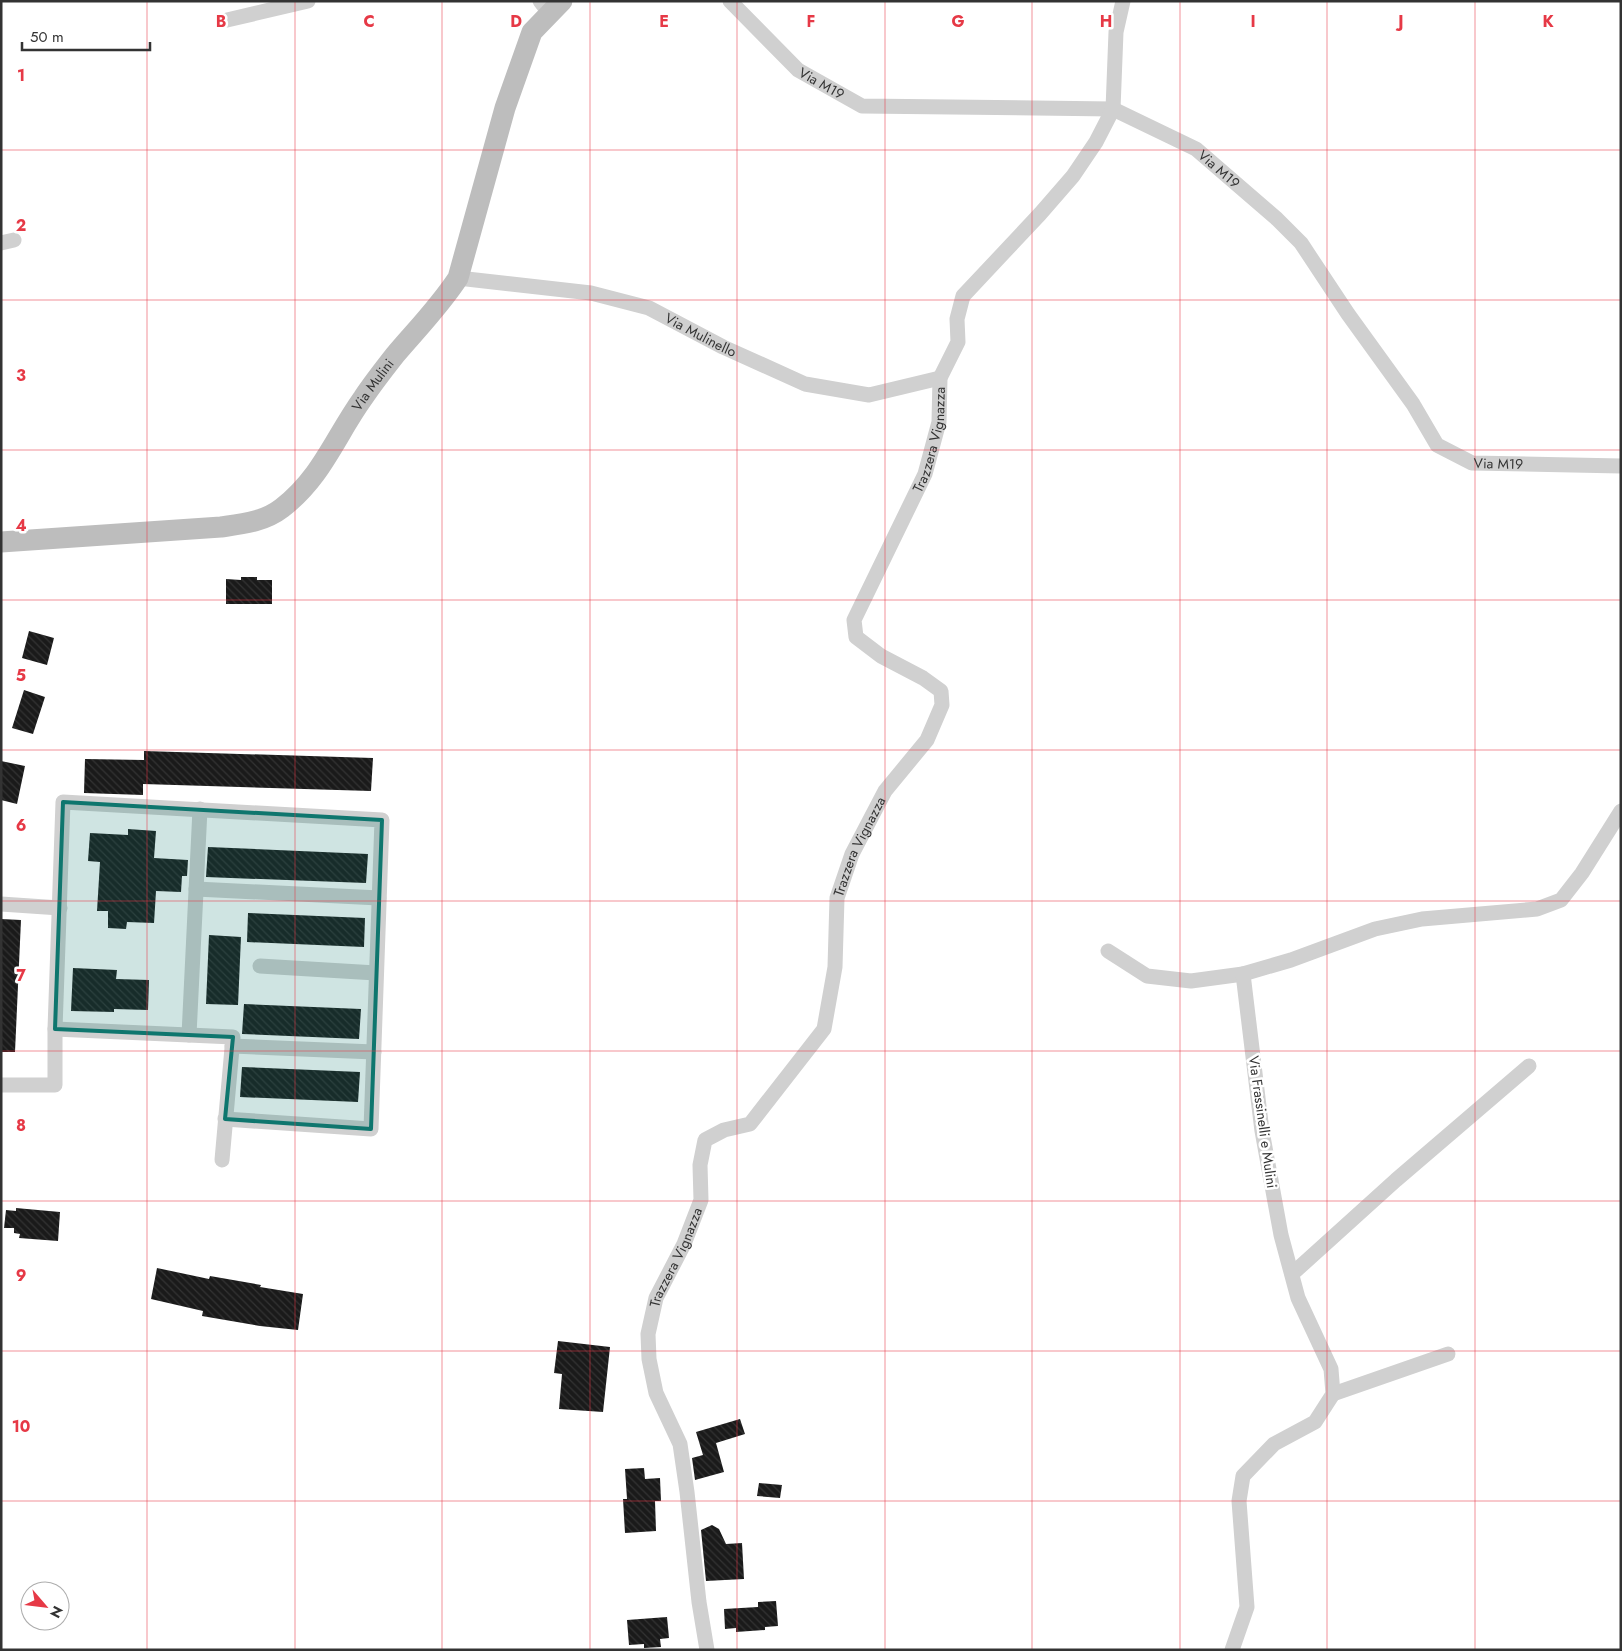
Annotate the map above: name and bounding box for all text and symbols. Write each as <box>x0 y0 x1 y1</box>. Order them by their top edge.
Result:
text: B <box>216 10 226 33</box>
text: C <box>363 10 375 33</box>
text: D <box>510 10 522 33</box>
text: E <box>659 10 669 33</box>
text: F <box>807 10 815 33</box>
text: G <box>951 10 965 33</box>
text: H <box>1100 10 1112 33</box>
text: I <box>1250 10 1256 33</box>
text: J <box>1395 10 1404 33</box>
text: K <box>1542 10 1554 33</box>
scale bar <box>22 20 150 52</box>
text: 50 m <box>30 26 64 48</box>
street label: Via M19 <box>795 62 848 104</box>
text: 1 <box>17 64 25 87</box>
street label: Via M19 <box>1194 145 1244 193</box>
text: 2 <box>16 214 26 237</box>
street label: Via Mulinello <box>661 308 740 362</box>
street label: Via Mulini <box>347 354 399 415</box>
text: 3 <box>16 364 26 387</box>
street label: Trazzera Vignazza <box>908 387 950 496</box>
street label: Via M19 <box>1474 453 1523 474</box>
text: 4 <box>15 514 27 537</box>
text: 5 <box>16 664 26 687</box>
street label: Trazzera Vignazza <box>828 793 890 899</box>
text: 6 <box>16 814 26 837</box>
text: 7 <box>16 964 26 987</box>
street label: Via Frassinelli e Mulini <box>1244 1054 1282 1190</box>
text: 8 <box>16 1114 26 1137</box>
street label: Trazzera Vignazza <box>644 1205 707 1309</box>
text: 9 <box>16 1264 26 1287</box>
text: 10 <box>12 1415 30 1438</box>
north arrow <box>20 1581 70 1631</box>
text: N <box>45 1602 68 1622</box>

